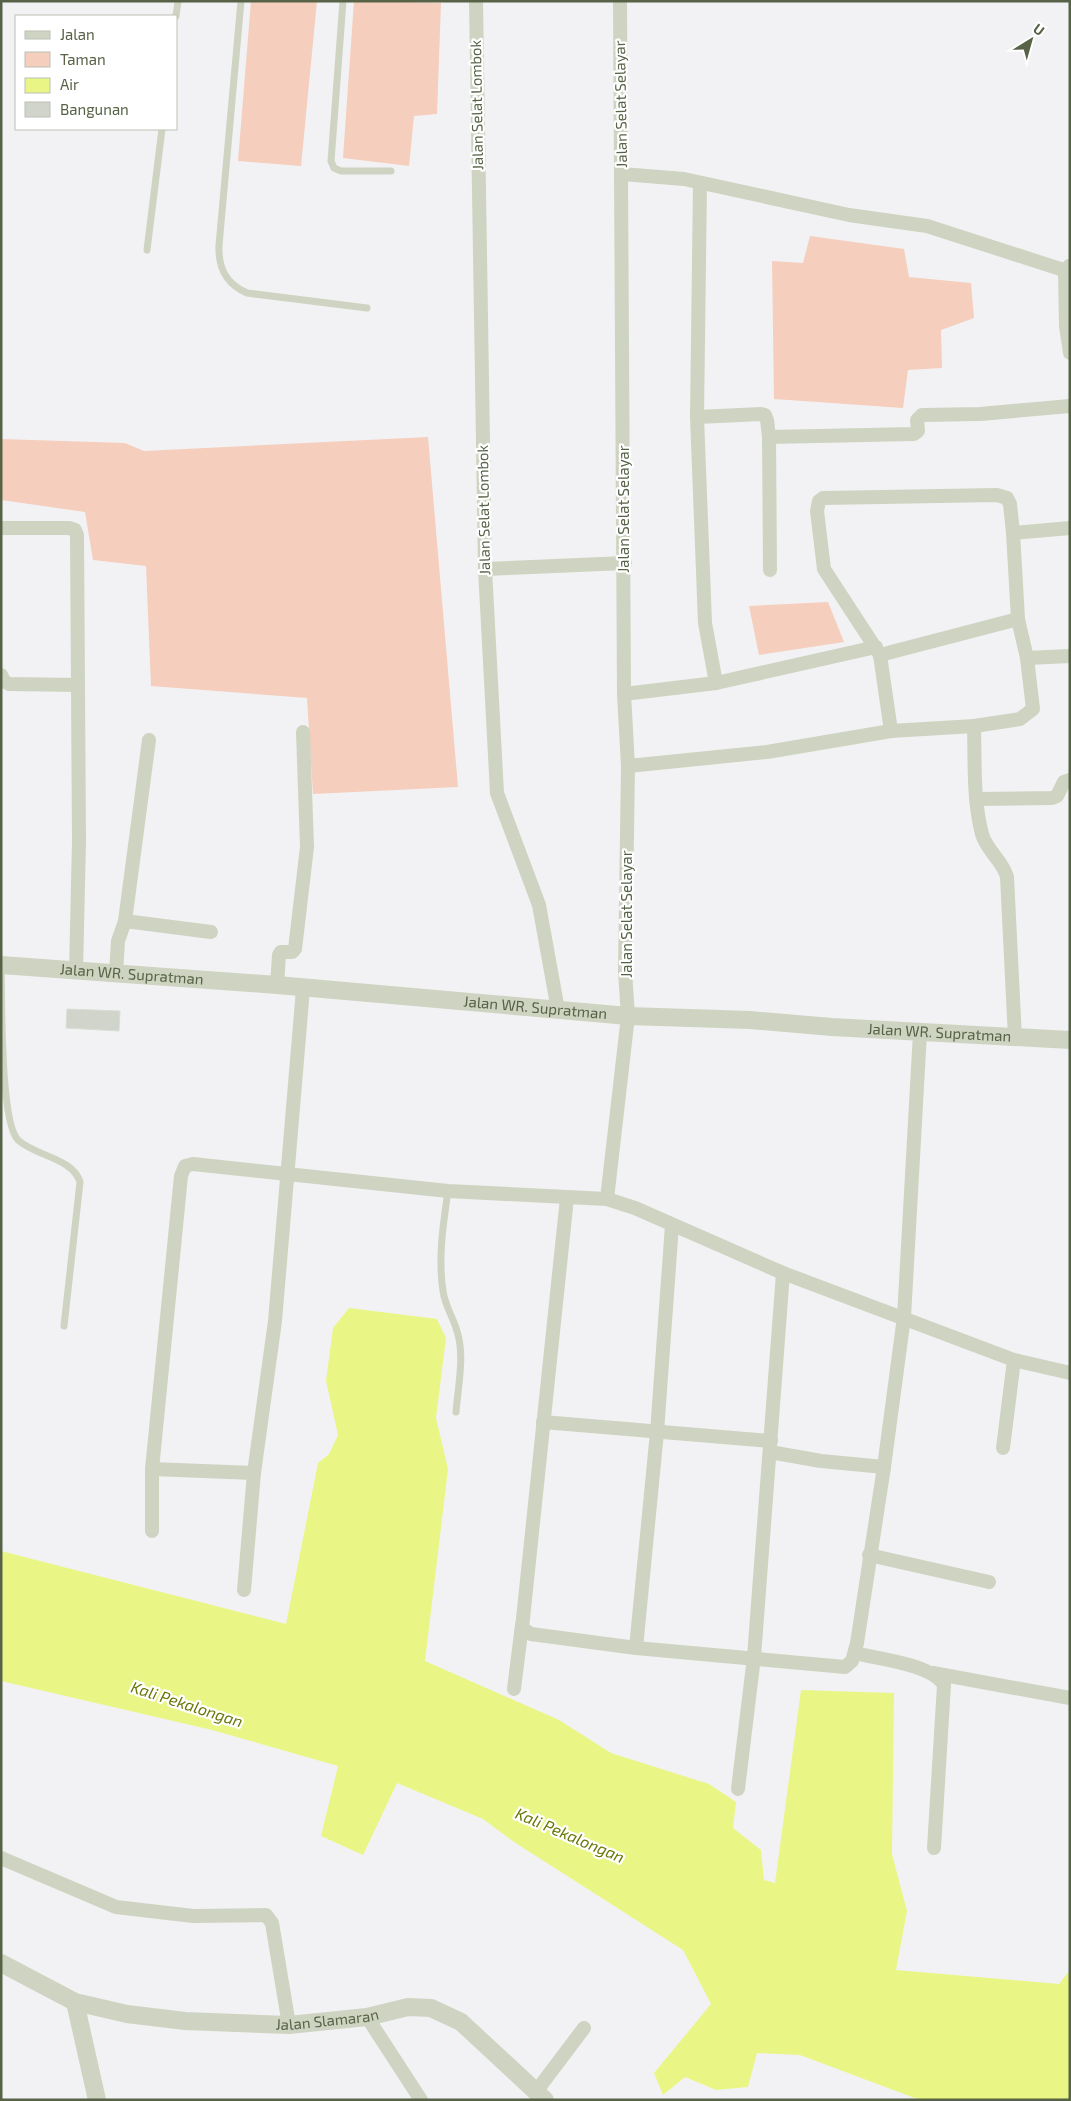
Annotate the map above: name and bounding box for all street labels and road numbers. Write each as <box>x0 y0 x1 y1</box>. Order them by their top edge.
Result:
street label: Jalan Selat Lombok <box>466 39 486 170</box>
street label: Jalan Selat Selayar <box>610 40 630 168</box>
street label: Jalan Selat Lombok <box>473 444 493 575</box>
street label: Jalan Selat Selayar <box>614 445 632 573</box>
street label: Jalan Selat Selayar <box>617 850 635 978</box>
street label: Jalan WR. Supratman <box>59 959 204 988</box>
street label: Jalan WR. Supratman <box>463 992 608 1022</box>
street label: Jalan WR. Supratman <box>867 1019 1012 1045</box>
street label: Jalan Slamaran <box>275 2004 380 2033</box>

